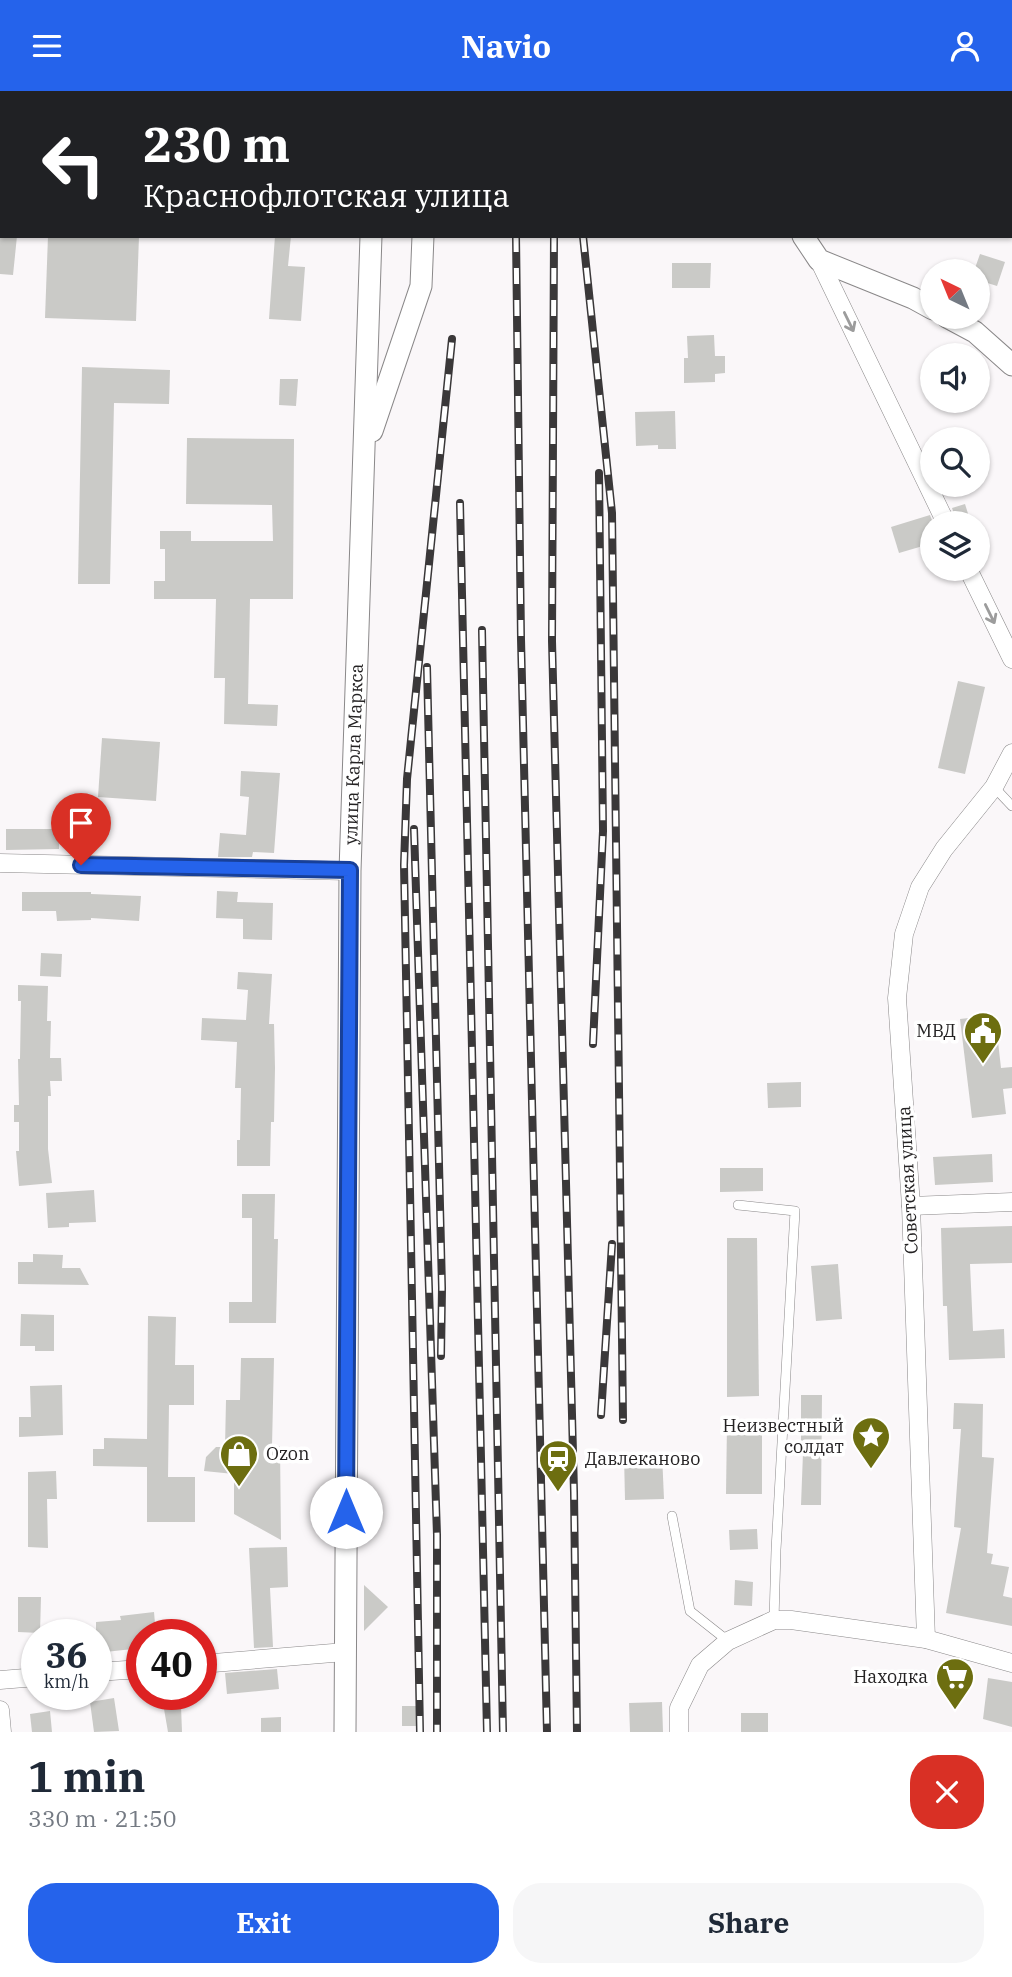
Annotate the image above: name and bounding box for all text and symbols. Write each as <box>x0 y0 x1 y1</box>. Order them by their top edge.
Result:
text: Navio <box>461 25 551 67</box>
icon: menu <box>28 27 66 65</box>
icon: person <box>946 27 984 65</box>
text: 230 m <box>143 112 290 175</box>
icon: left <box>28 119 119 210</box>
text: Краснофлотская улица <box>143 174 510 216</box>
north arrow <box>920 259 990 329</box>
map controls <box>920 259 990 581</box>
one-way arrow <box>842 311 856 332</box>
button: sound <box>920 343 990 413</box>
button: search <box>920 427 990 497</box>
button: layers <box>920 511 990 581</box>
one-way arrow <box>984 603 998 624</box>
street label: улица Карла Маркса <box>339 663 368 845</box>
pin <box>51 793 111 865</box>
icon: arrive <box>62 804 100 842</box>
public building icon: МВД <box>962 1010 1004 1065</box>
place label: МВД <box>916 1019 956 1042</box>
street label: Советская улица <box>892 1105 923 1255</box>
place label: Неизвестный солдат <box>723 1414 844 1458</box>
place icon: Неизвестный солдат <box>850 1415 892 1470</box>
shop icon: Ozon <box>218 1433 260 1488</box>
station icon: Давлеканово <box>537 1438 579 1493</box>
place label: Ozon <box>266 1442 310 1465</box>
place label: Давлеканово <box>585 1447 700 1470</box>
position arrow <box>309 1475 383 1549</box>
speed limit sign: 40 <box>126 1619 217 1710</box>
text: 36 <box>45 1632 88 1678</box>
supermarket icon: Находка <box>934 1656 976 1711</box>
place label: Находка <box>853 1665 928 1688</box>
text: km/h <box>44 1670 89 1693</box>
text: 1 min <box>28 1749 146 1804</box>
button: close <box>910 1755 984 1829</box>
text: 330 m · 21:50 <box>28 1803 177 1833</box>
button: Exit <box>28 1883 499 1963</box>
button: Share <box>513 1883 984 1963</box>

